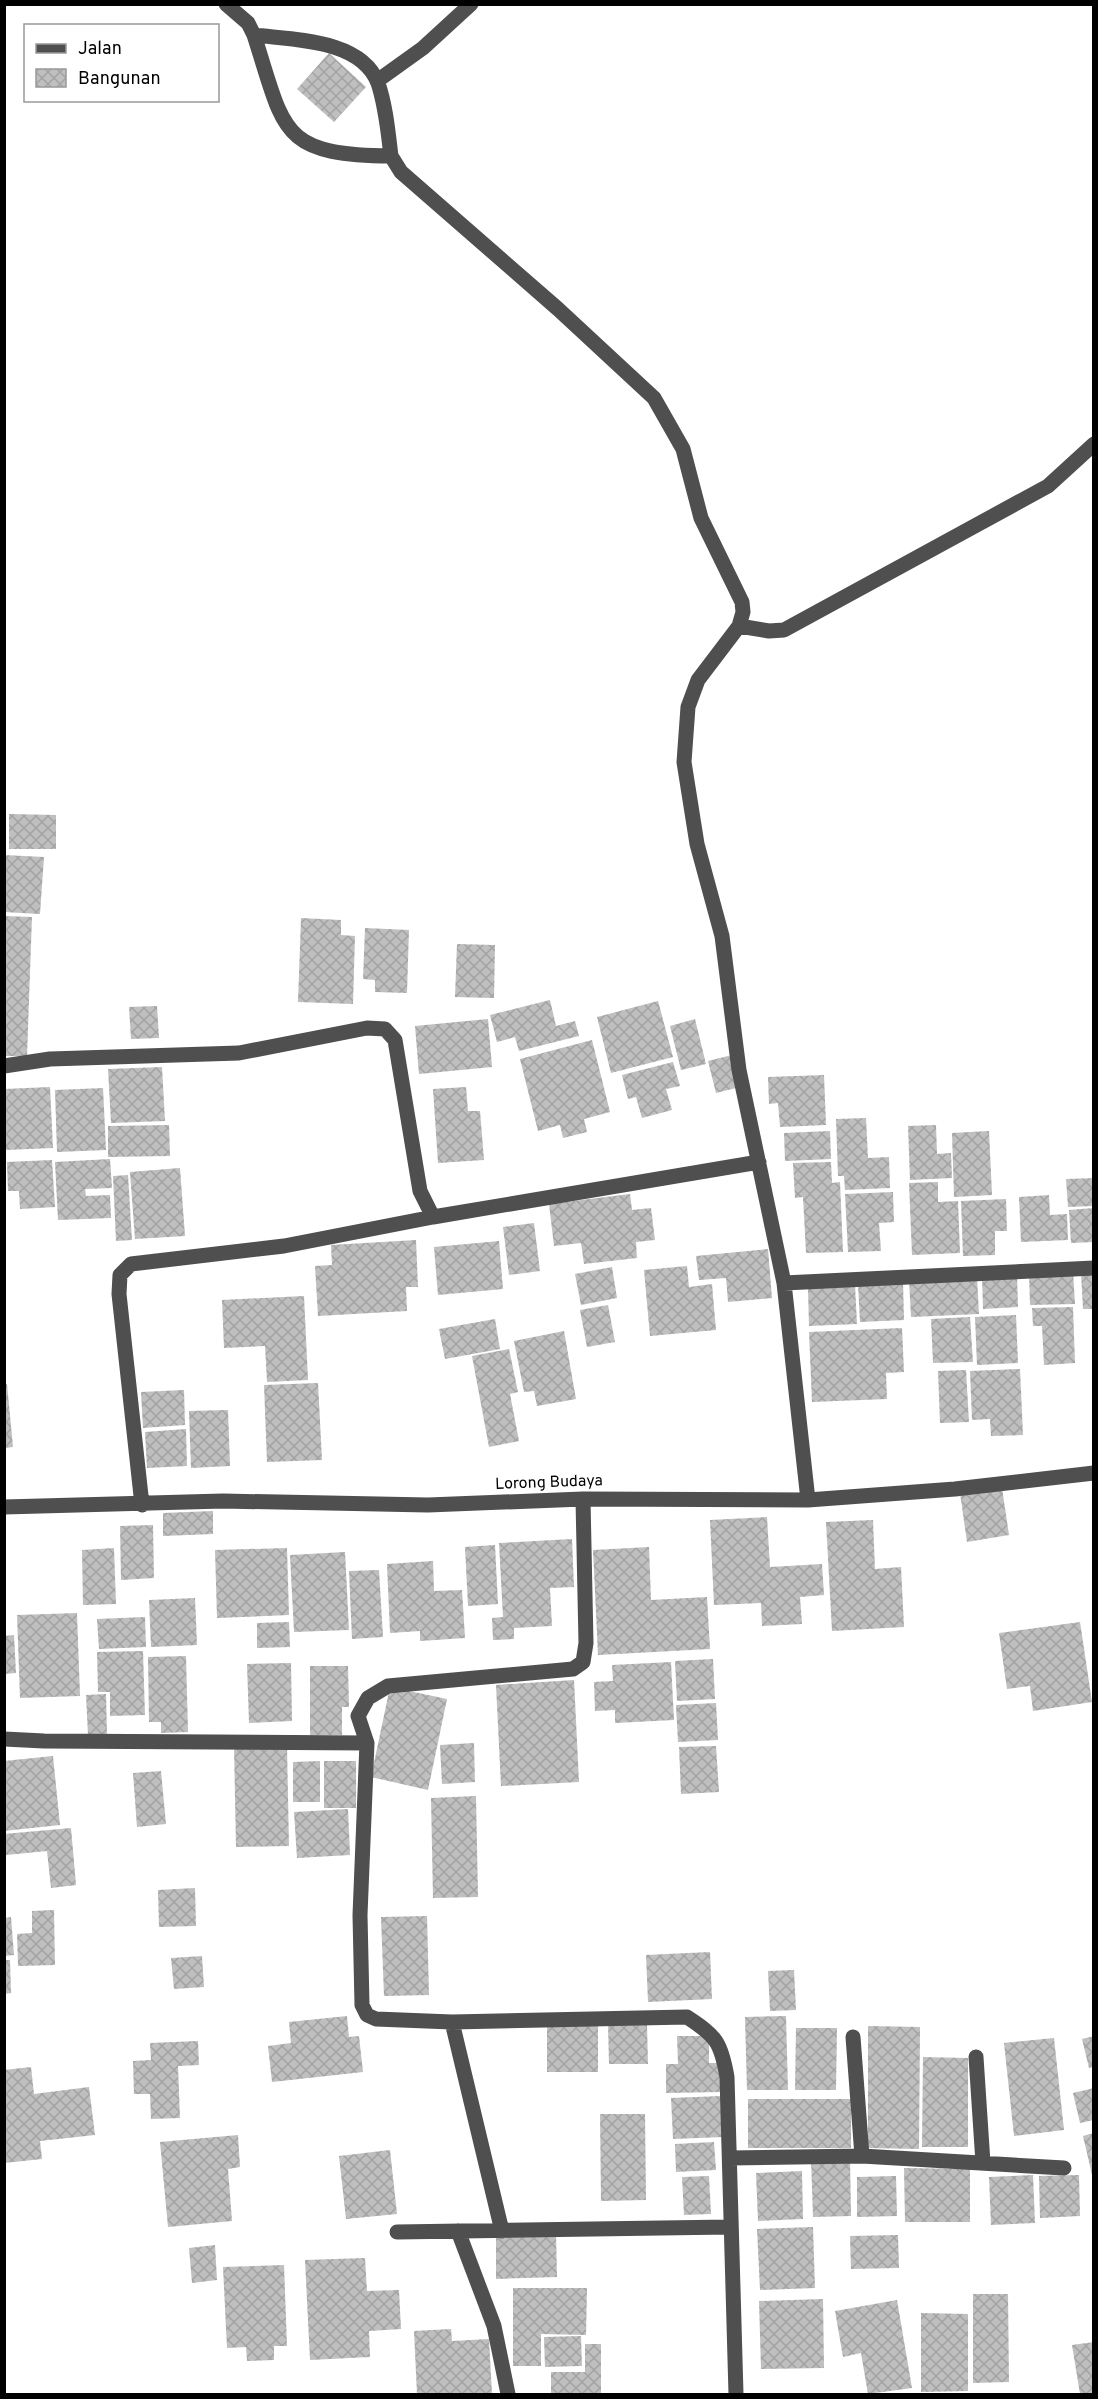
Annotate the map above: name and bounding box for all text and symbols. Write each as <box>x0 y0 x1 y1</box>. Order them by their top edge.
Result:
legend <box>24 24 219 102</box>
text: Jalan <box>78 38 122 61</box>
text: Bangunan <box>78 68 161 91</box>
street label: Lorong Budaya <box>495 1471 603 1495</box>

